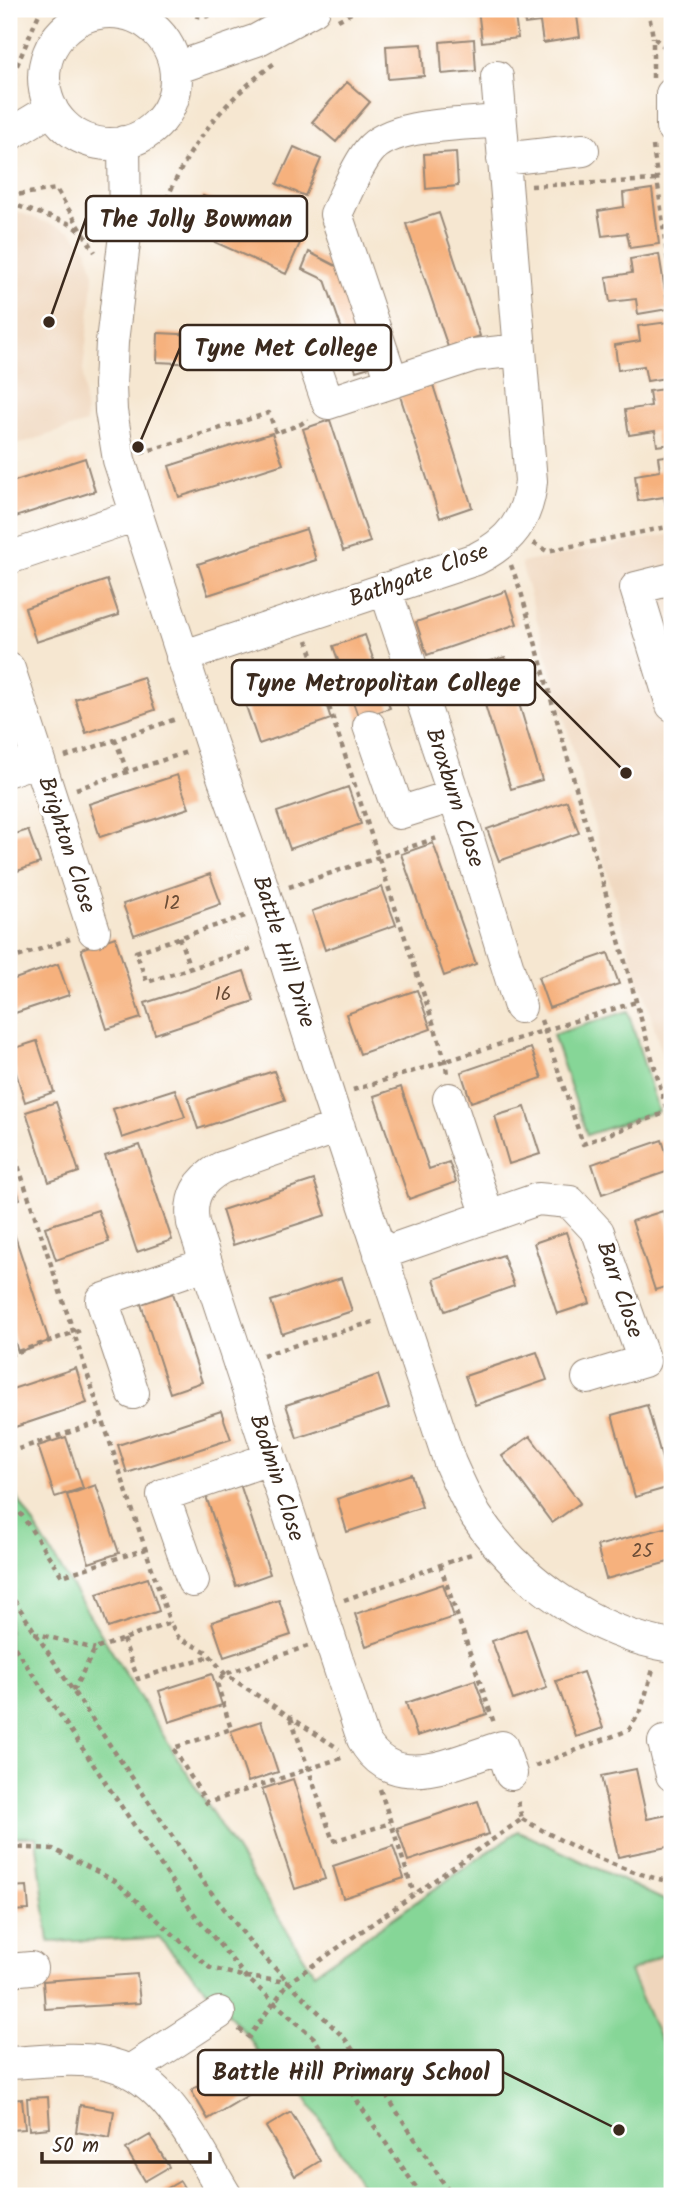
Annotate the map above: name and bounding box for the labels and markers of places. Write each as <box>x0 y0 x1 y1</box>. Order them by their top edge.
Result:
callout: The Jolly Bowman <box>86 196 307 241</box>
callout: Tyne Met College <box>180 325 391 370</box>
callout: Tyne Metropolitan College <box>232 660 535 705</box>
callout: Battle Hill Primary School <box>198 2050 503 2095</box>

